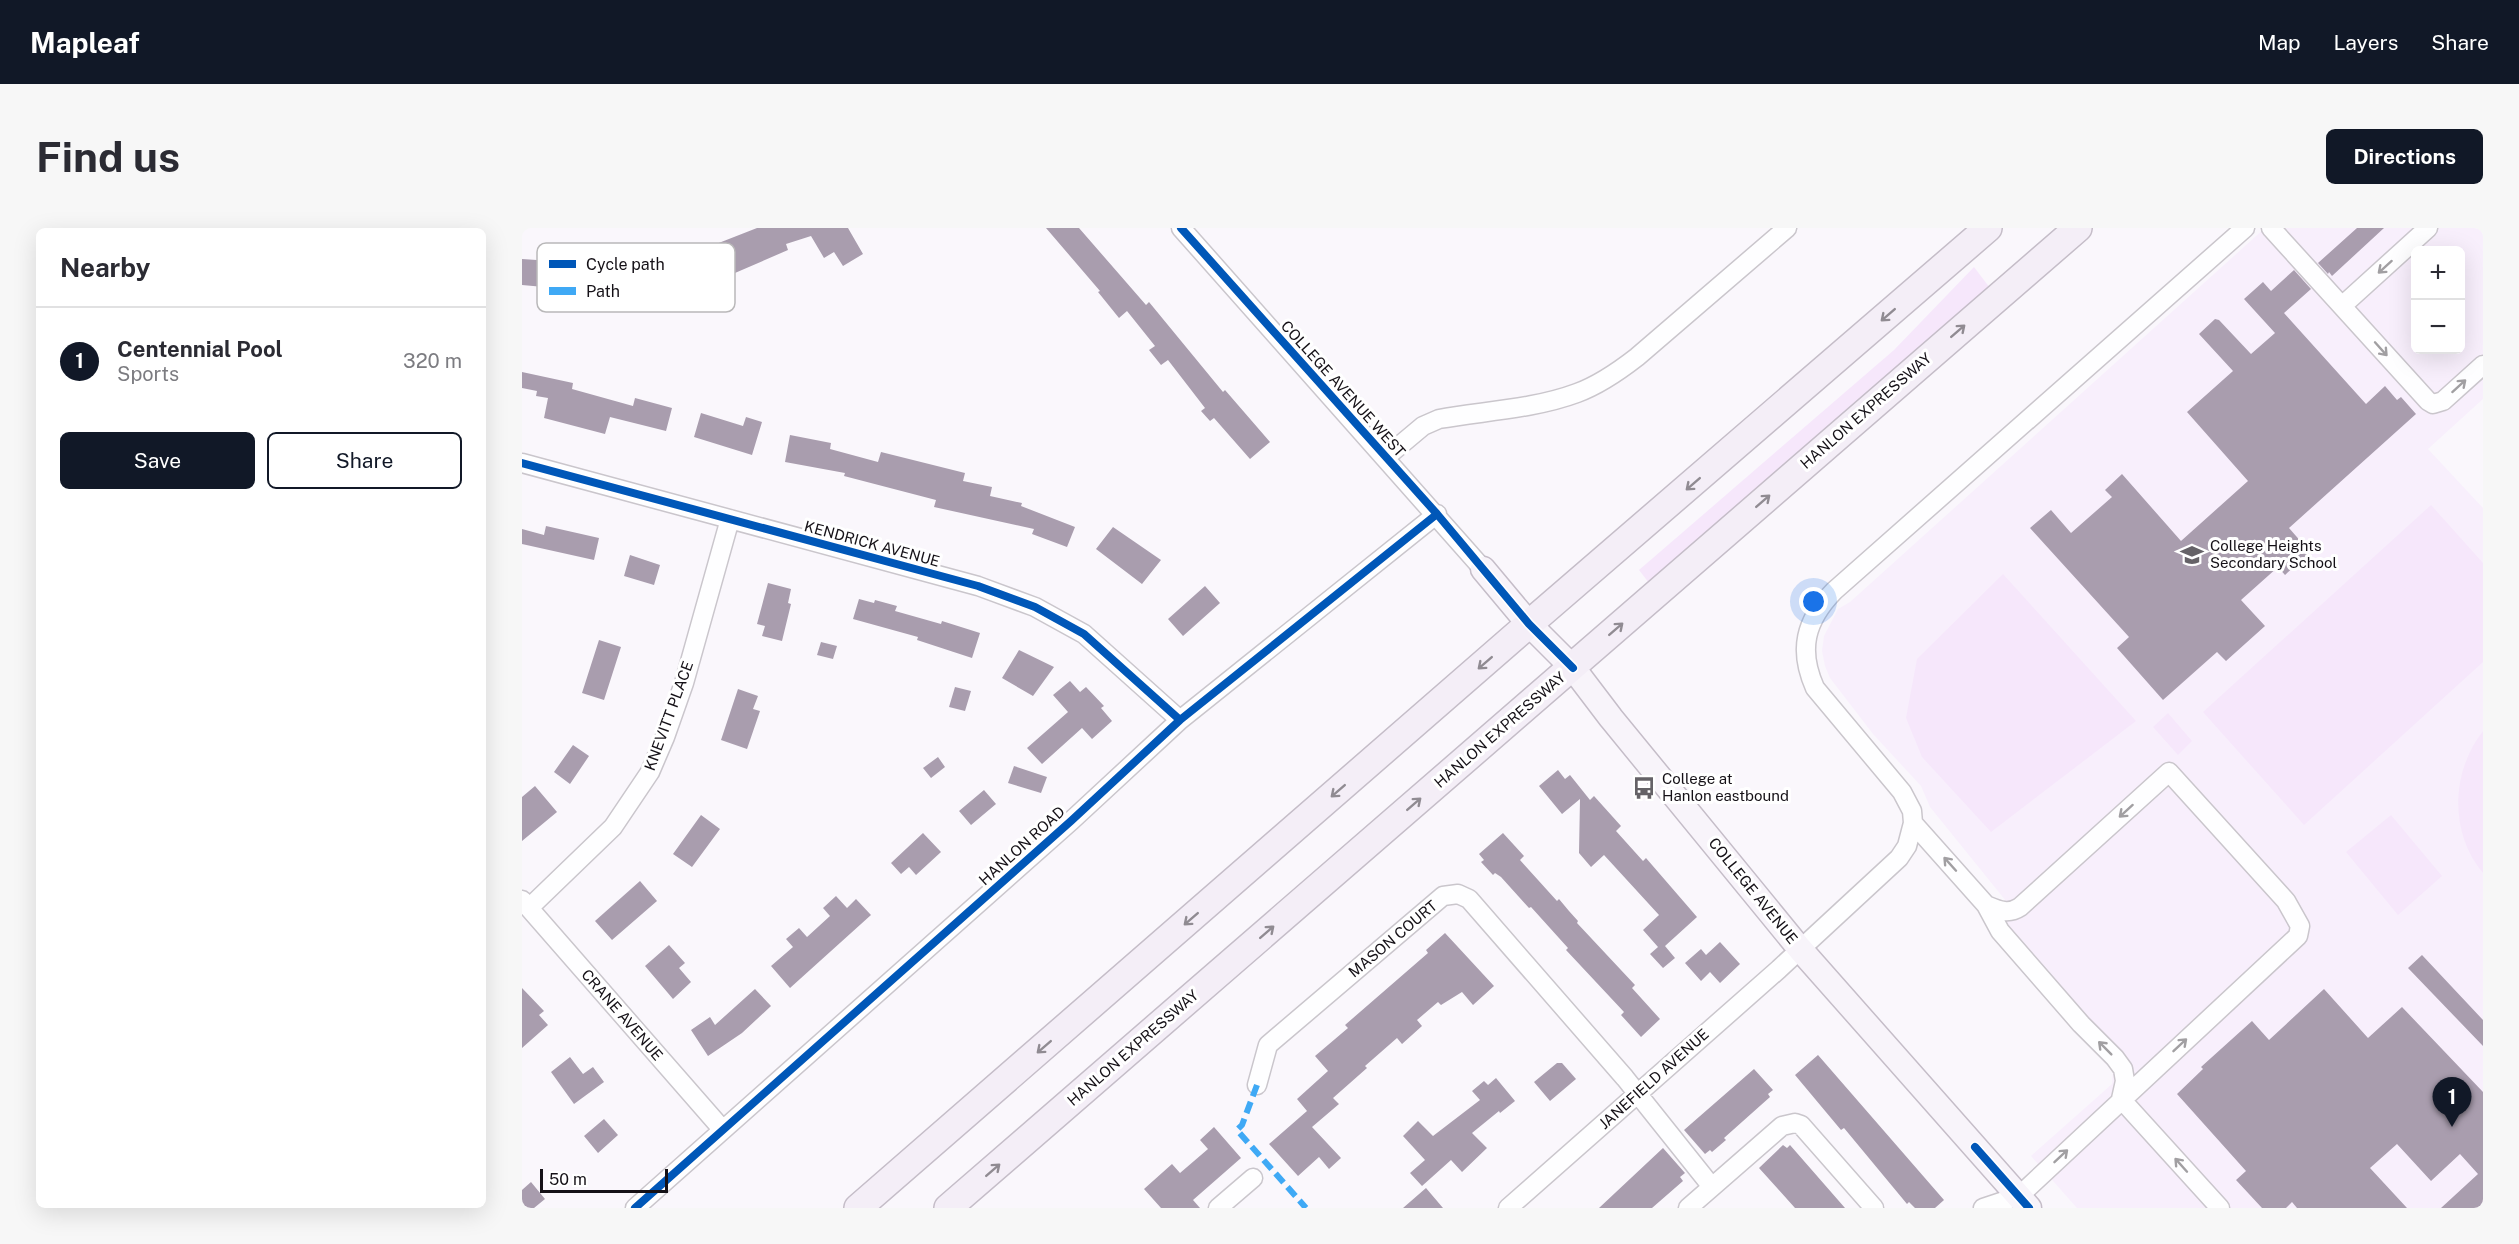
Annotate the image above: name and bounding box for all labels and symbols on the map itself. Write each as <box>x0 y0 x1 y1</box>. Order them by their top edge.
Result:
legend <box>537 243 735 312</box>
text: Cycle path <box>586 255 665 274</box>
one-way arrow <box>2377 260 2392 274</box>
text: Path <box>586 282 620 301</box>
one-way arrow <box>1881 308 1896 322</box>
street label: COLLEGE AVENUE WEST <box>1278 317 1409 460</box>
one-way arrow <box>1950 324 1965 338</box>
one-way arrow <box>2374 341 2388 356</box>
street label: HANLON EXPRESSWAY <box>1797 349 1935 472</box>
one-way arrow <box>2451 379 2466 393</box>
one-way arrow <box>1686 477 1701 491</box>
one-way arrow <box>1755 494 1770 508</box>
street label: KENDRICK AVENUE <box>803 517 942 570</box>
place label: College Heights Secondary School <box>2210 537 2337 571</box>
school or university icon: College Heights Secondary School <box>2179 542 2205 568</box>
your location <box>1799 587 1828 616</box>
one-way arrow <box>1608 622 1623 636</box>
one-way arrow <box>1478 656 1493 670</box>
street label: KNEVITT PLACE <box>641 659 696 773</box>
street label: HANLON EXPRESSWAY <box>1431 668 1569 791</box>
place label: College at Hanlon eastbound <box>1662 770 1789 804</box>
bus stop icon: College at Hanlon eastbound <box>1631 775 1657 801</box>
one-way arrow <box>1331 784 1346 798</box>
one-way arrow <box>1406 797 1421 811</box>
street label: HANLON ROAD <box>975 803 1068 889</box>
one-way arrow <box>2119 804 2134 818</box>
street label: COLLEGE AVENUE <box>1705 834 1801 947</box>
one-way arrow <box>1943 857 1957 872</box>
street label: MASON COURT <box>1345 897 1440 981</box>
one-way arrow <box>1184 912 1199 926</box>
one-way arrow <box>1259 925 1274 939</box>
street label: CRANE AVENUE <box>578 966 666 1064</box>
street label: HANLON EXPRESSWAY <box>1064 986 1202 1109</box>
street label: JANEFIELD AVENUE <box>1595 1025 1712 1132</box>
one-way arrow <box>2172 1038 2187 1052</box>
one-way arrow <box>1037 1040 1052 1054</box>
one-way arrow <box>2097 1040 2112 1055</box>
pin: 1 <box>2432 1078 2472 1127</box>
one-way arrow <box>2053 1148 2068 1163</box>
one-way arrow <box>2174 1157 2188 1172</box>
one-way arrow <box>985 1163 1000 1177</box>
scale bar <box>540 1166 668 1194</box>

